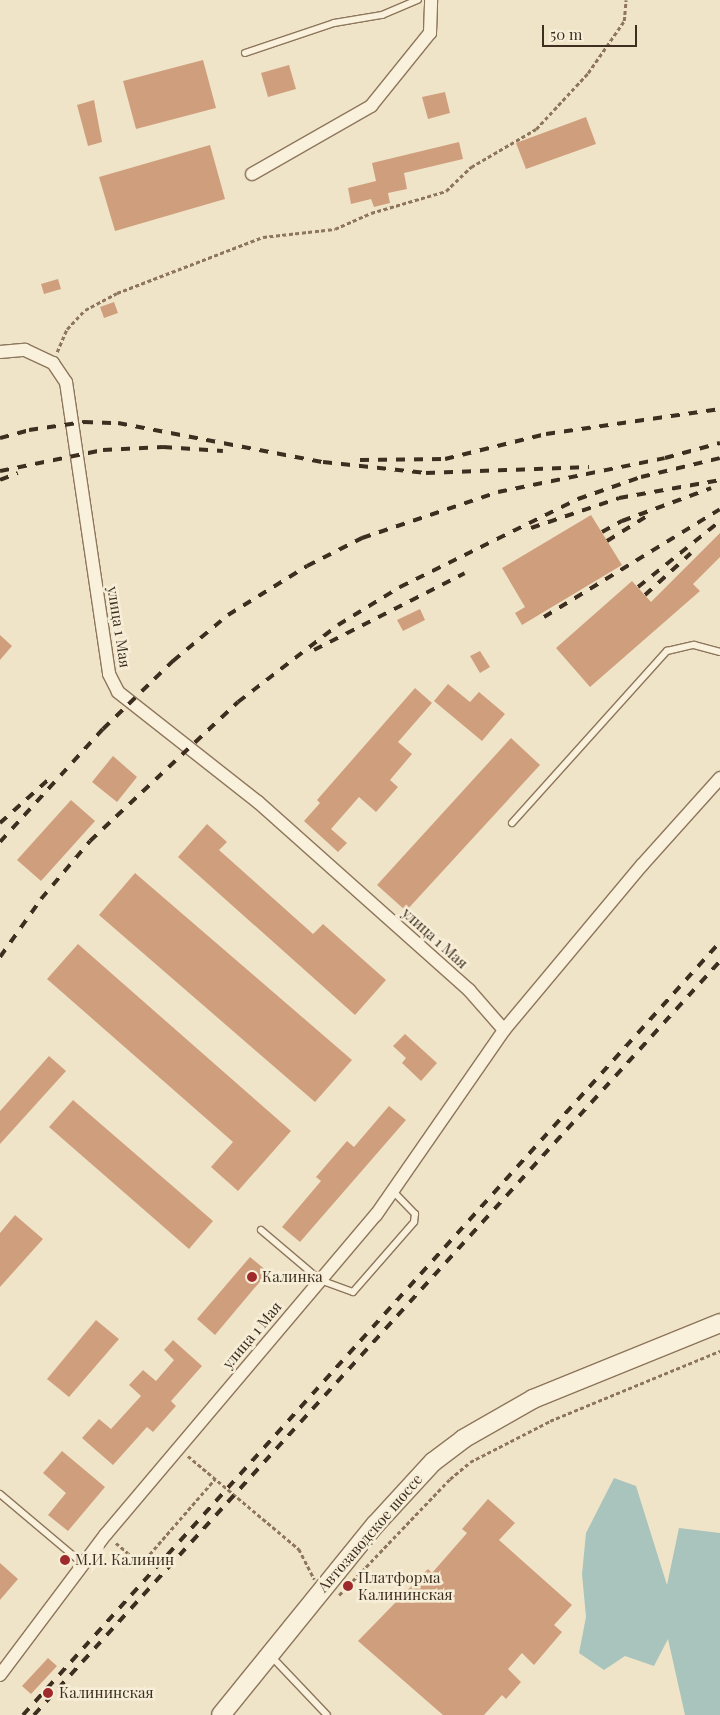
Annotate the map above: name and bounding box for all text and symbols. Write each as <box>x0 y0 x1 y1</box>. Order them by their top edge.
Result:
scale bar <box>545 15 640 47</box>
text: 50 m <box>550 24 582 44</box>
street label: улица 1 Мая <box>104 585 134 669</box>
street label: улица 1 Мая <box>398 904 472 972</box>
place label: Калинка <box>262 1268 323 1286</box>
marker: Калинка <box>246 1271 258 1283</box>
street label: улица 1 Мая <box>219 1298 285 1372</box>
street label: Автозаводское шоссе <box>314 1470 426 1596</box>
place label: М.И. Калинин <box>75 1551 174 1569</box>
marker: М.И. Калинин <box>59 1554 71 1566</box>
place label: Платформа Калининская <box>358 1568 453 1603</box>
marker: Платформа Калининская <box>342 1580 354 1592</box>
place label: Калининская <box>59 1684 154 1702</box>
marker: Калининская <box>41 1686 55 1700</box>

